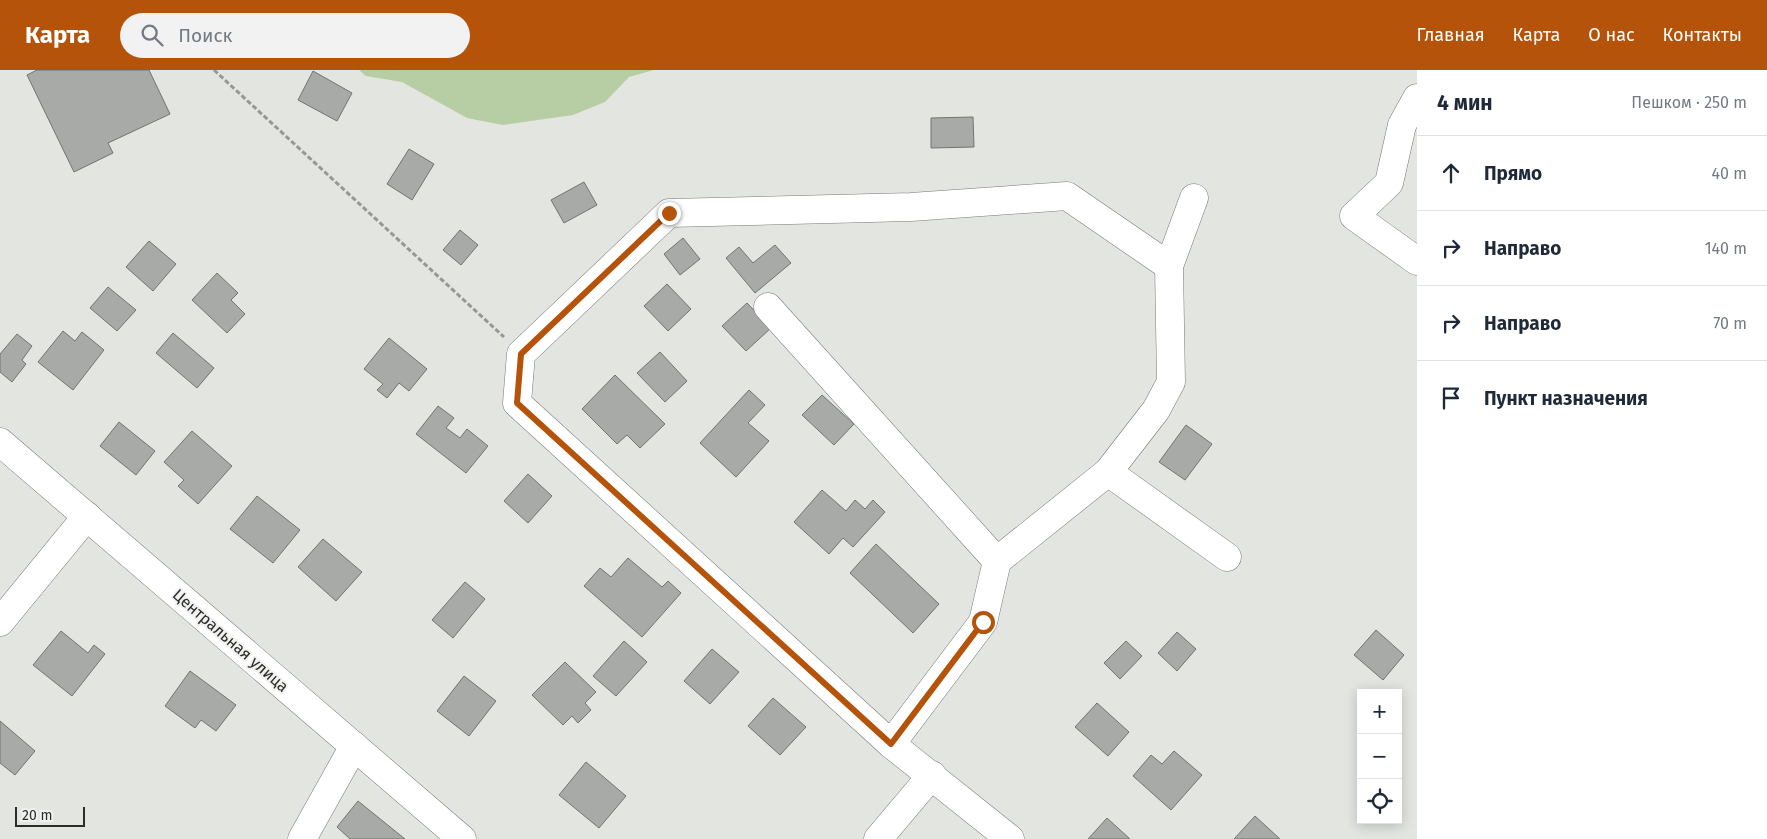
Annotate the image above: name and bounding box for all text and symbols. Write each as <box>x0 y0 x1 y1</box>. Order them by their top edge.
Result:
search box <box>120 13 470 58</box>
text: Карта <box>25 21 90 49</box>
icon: search <box>138 21 166 49</box>
text: Поиск <box>178 24 232 47</box>
text: Главная <box>1417 24 1485 46</box>
text: Карта <box>1513 24 1560 46</box>
text: О нас <box>1588 24 1635 46</box>
text: Контакты <box>1663 24 1742 46</box>
text: 4 мин <box>1437 90 1493 116</box>
text: Пешком · 250 m <box>1631 93 1747 112</box>
icon: ahead <box>1437 159 1465 187</box>
text: Прямо <box>1484 162 1542 185</box>
text: 40 m <box>1712 164 1747 183</box>
route end <box>658 202 681 225</box>
icon: right <box>1437 234 1465 262</box>
text: Направо <box>1484 237 1561 260</box>
text: 140 m <box>1705 239 1747 258</box>
icon: right <box>1437 309 1465 337</box>
text: Направо <box>1484 312 1561 335</box>
text: 70 m <box>1713 314 1747 333</box>
icon: arrive <box>1437 384 1465 412</box>
text: Пункт назначения <box>1484 387 1648 410</box>
street label: Центральная улица <box>169 585 293 696</box>
route start <box>972 611 995 634</box>
map controls <box>1357 689 1402 824</box>
button: + <box>1357 689 1402 734</box>
button: − <box>1357 734 1402 779</box>
button: locate <box>1357 779 1402 824</box>
scale bar <box>15 804 85 827</box>
text: 20 m <box>22 807 52 824</box>

